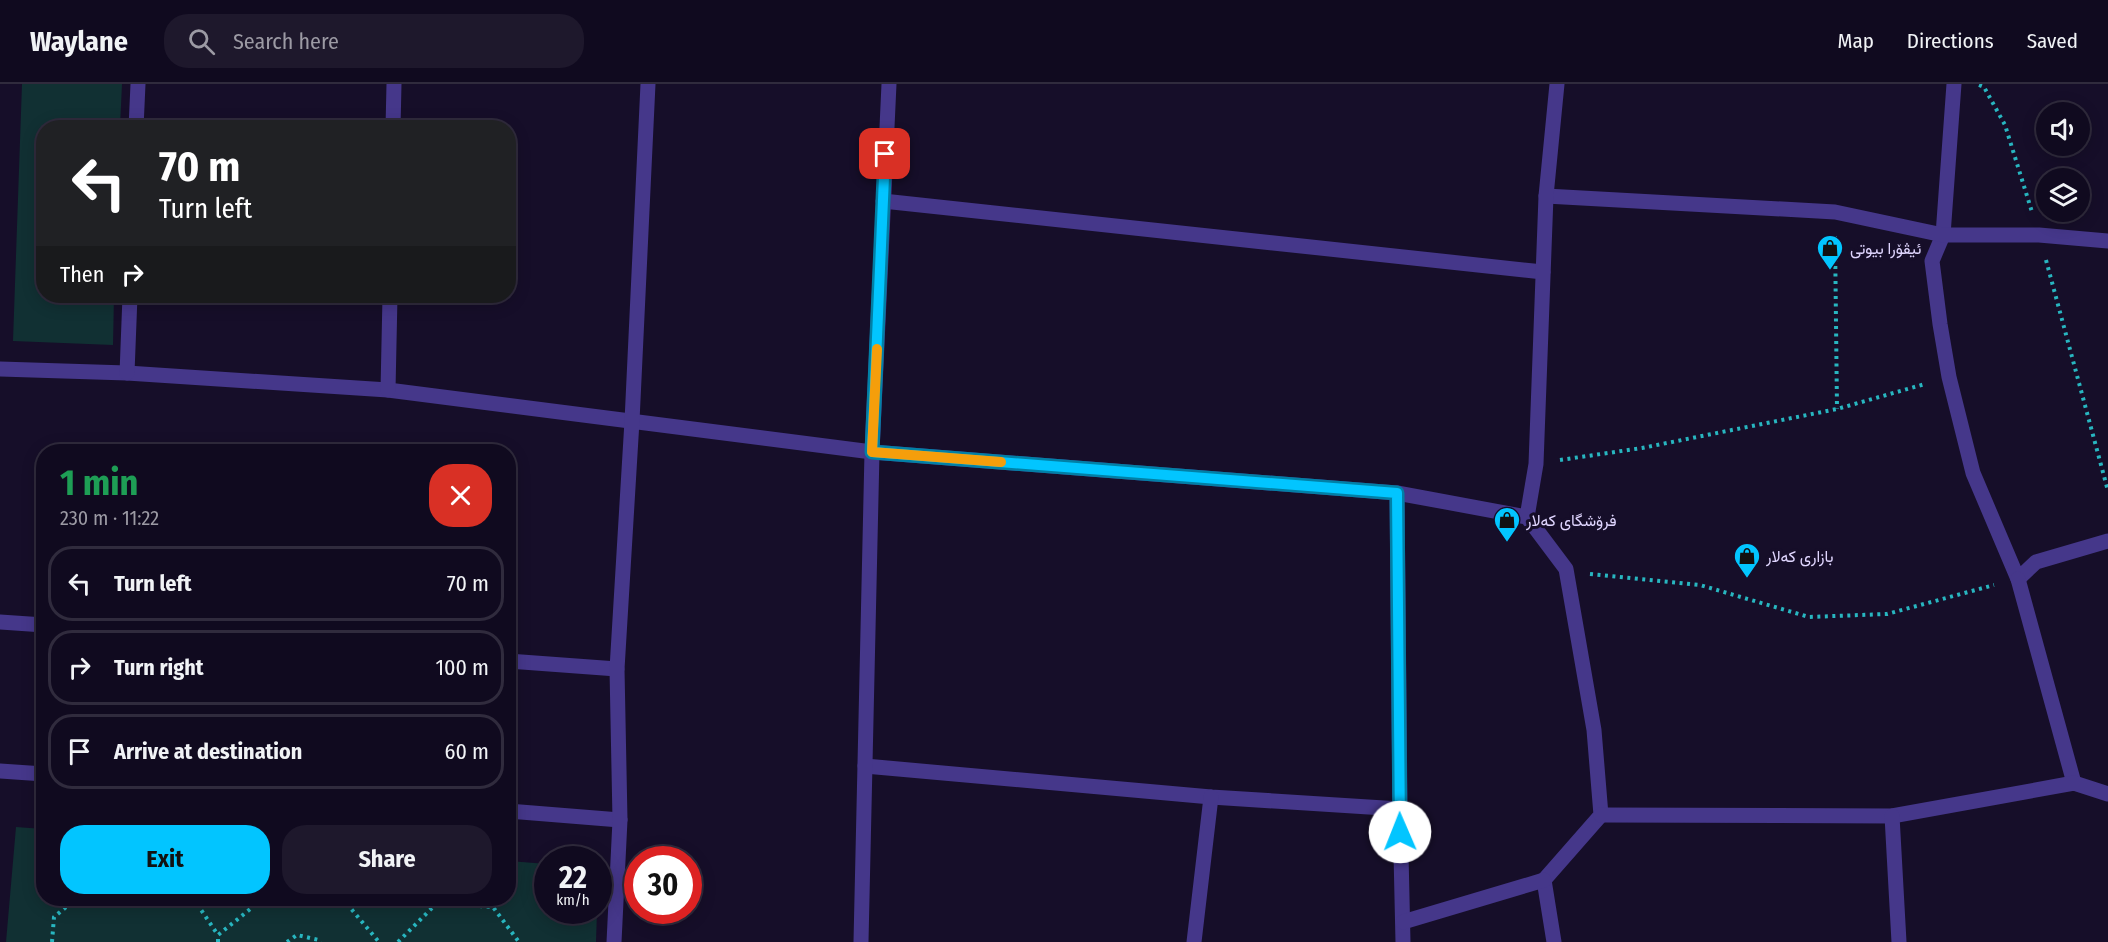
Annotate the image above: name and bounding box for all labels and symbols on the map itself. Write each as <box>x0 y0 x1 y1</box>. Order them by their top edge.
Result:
pin <box>859 128 910 179</box>
shop icon: ئیڤۆرا بیوتی <box>1815 233 1845 271</box>
place label: ئیڤۆرا بیوتی <box>1850 239 1922 259</box>
shop icon: فرۆشگای کەلار <box>1492 505 1522 543</box>
place label: فرۆشگای کەلار <box>1525 511 1617 531</box>
shop icon: بازاری کەلار <box>1732 541 1762 579</box>
place label: بازاری کەلار <box>1765 547 1834 567</box>
position arrow <box>1368 800 1432 864</box>
speed limit sign: 30 <box>624 846 702 924</box>

